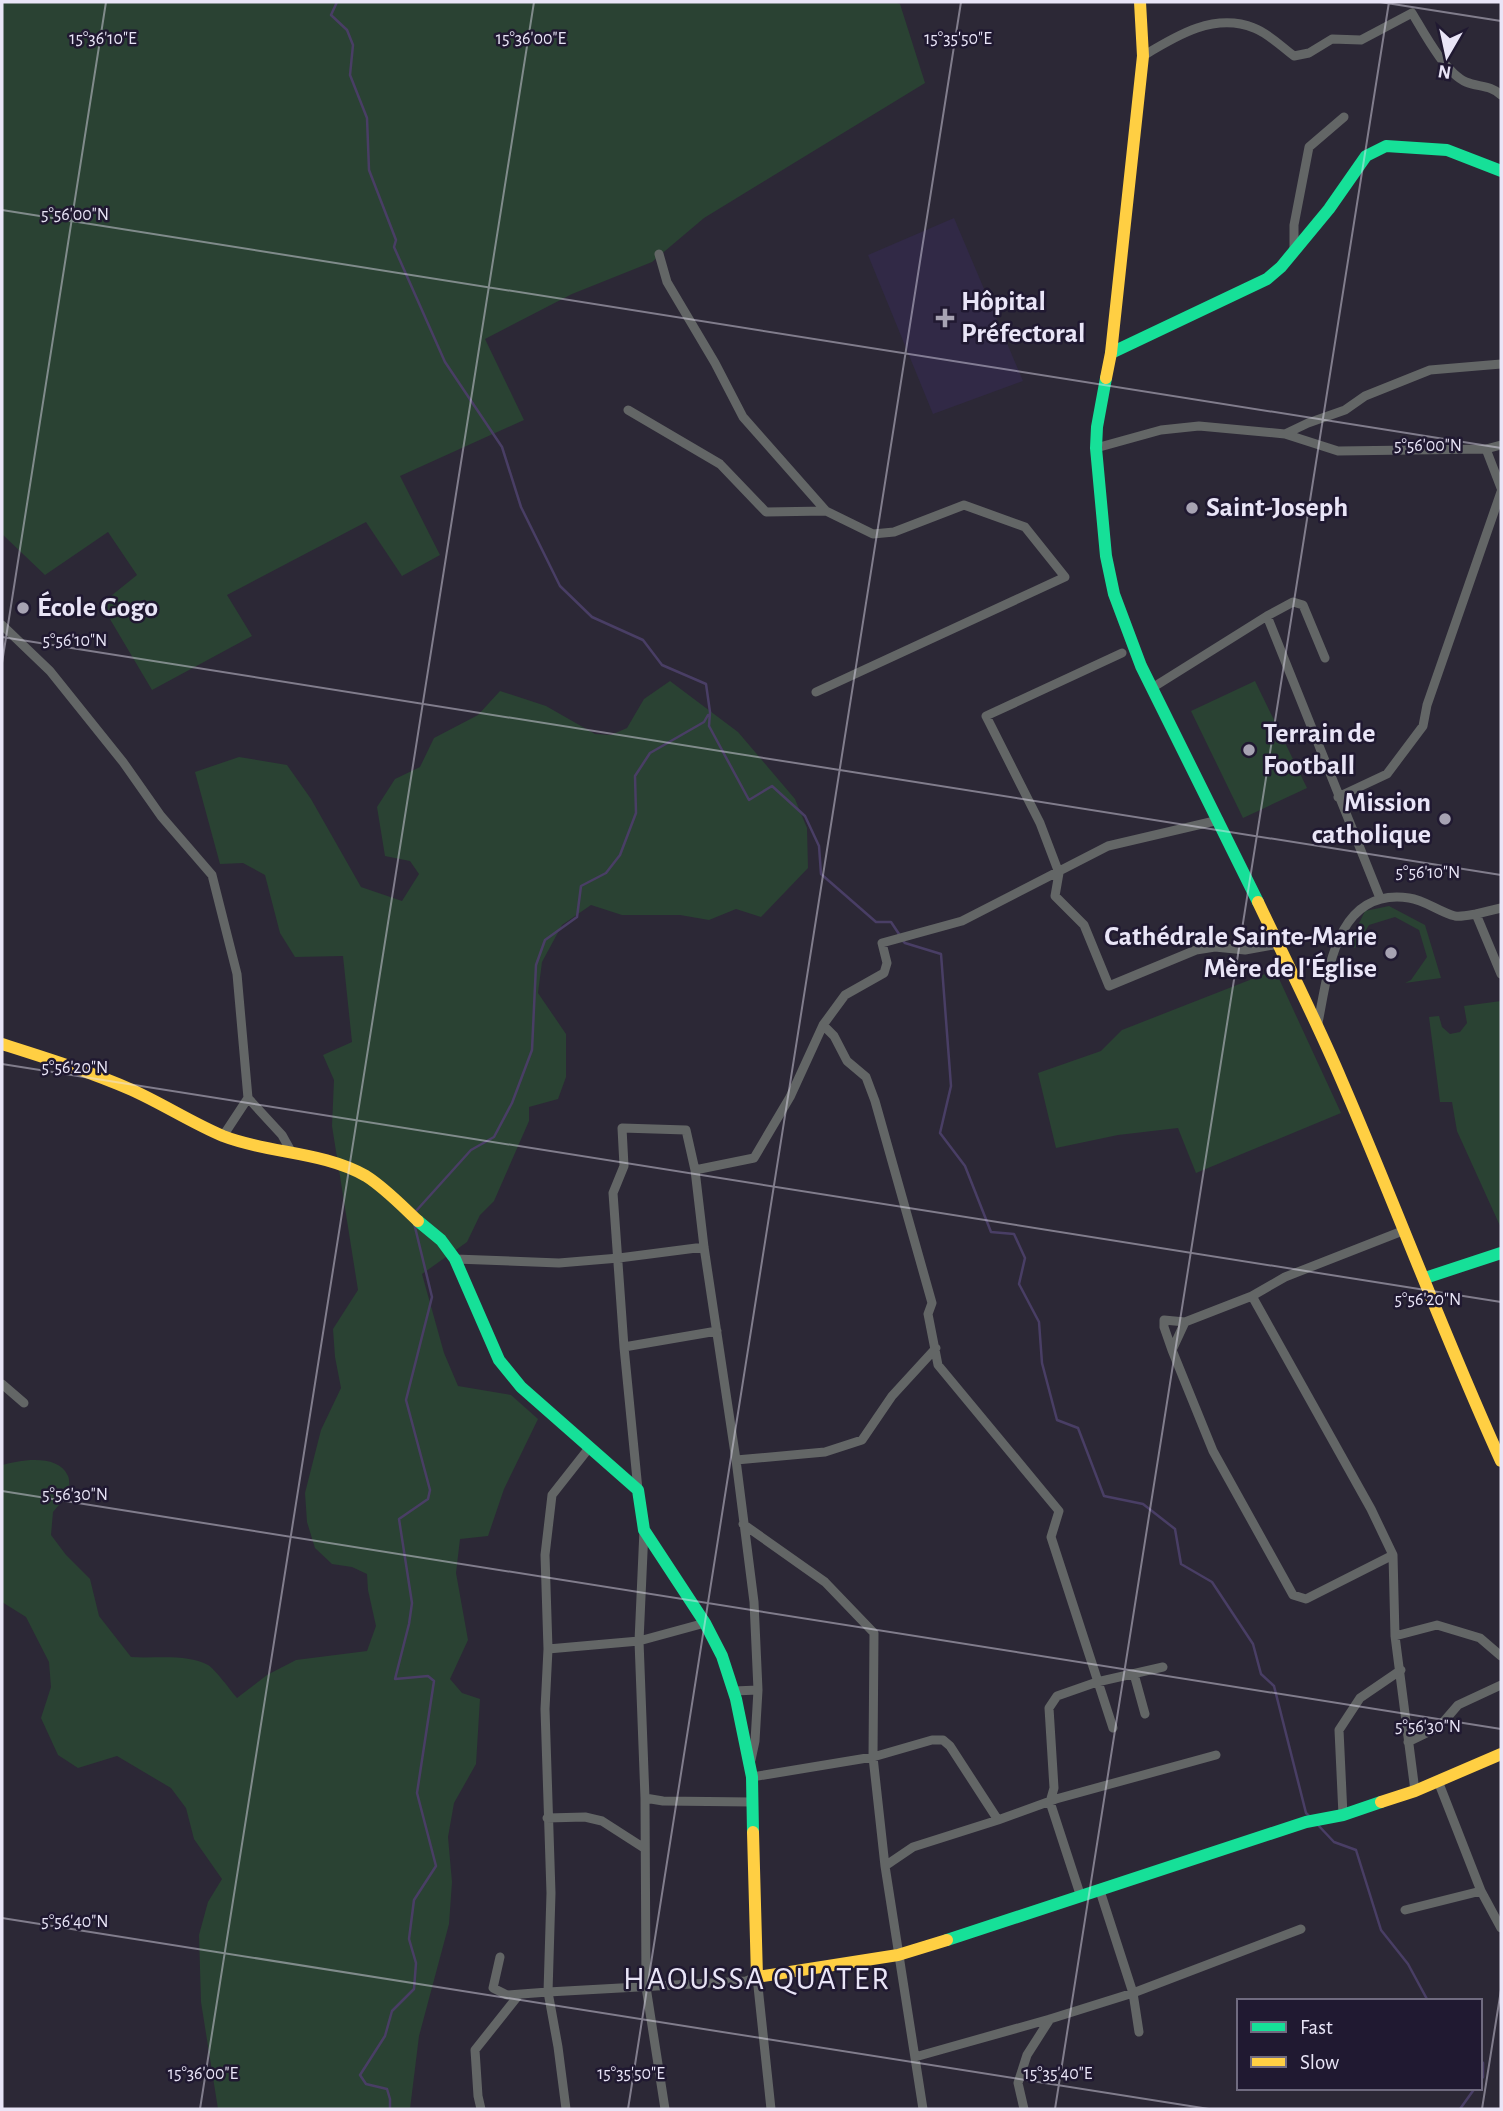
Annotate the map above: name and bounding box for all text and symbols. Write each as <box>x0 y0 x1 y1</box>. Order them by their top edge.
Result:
north arrow <box>1412 21 1482 91</box>
text: 15°36'10"E <box>69 30 137 48</box>
text: 15°36'00"E <box>496 30 567 48</box>
text: 15°35'50"E <box>924 30 992 48</box>
text: N <box>1437 61 1453 82</box>
text: 5°56'00"N <box>41 206 109 224</box>
place label: Hôpital Préfectoral <box>961 288 1085 348</box>
marker: Hôpital Préfectoral <box>935 308 955 328</box>
text: 5°56'00"N <box>1394 437 1462 455</box>
place label: Saint-Joseph <box>1206 494 1348 522</box>
marker: Saint-Joseph <box>1184 500 1200 516</box>
place label: École Gogo <box>37 591 158 622</box>
marker: École Gogo <box>15 600 31 616</box>
text: 5°56'10"N <box>43 632 107 650</box>
place label: Terrain de Football <box>1263 720 1376 780</box>
marker: Terrain de Football <box>1241 742 1257 758</box>
place label: Mission catholique <box>1312 789 1431 849</box>
marker: Mission catholique <box>1437 811 1453 827</box>
text: 5°56'10"N <box>1396 864 1460 882</box>
place label: Cathédrale Sainte-Marie Mère de l'Église <box>1104 923 1377 983</box>
marker: Cathédrale Sainte-Marie Mère de l'Église <box>1383 945 1399 961</box>
text: 5°56'20"N <box>42 1059 108 1077</box>
text: 5°56'20"N <box>1395 1291 1461 1309</box>
text: 5°56'30"N <box>42 1486 108 1504</box>
text: 5°56'30"N <box>1395 1718 1461 1736</box>
text: 5°56'40"N <box>41 1913 109 1931</box>
district label: HAOUSSA QUATER <box>623 1963 891 1995</box>
legend <box>1237 1999 1482 2090</box>
text: Fast <box>1300 2017 1333 2038</box>
text: Slow <box>1300 2052 1339 2073</box>
text: 15°36'00"E <box>168 2065 239 2083</box>
text: 15°35'50"E <box>597 2065 665 2083</box>
text: 15°35'40"E <box>1024 2065 1093 2083</box>

